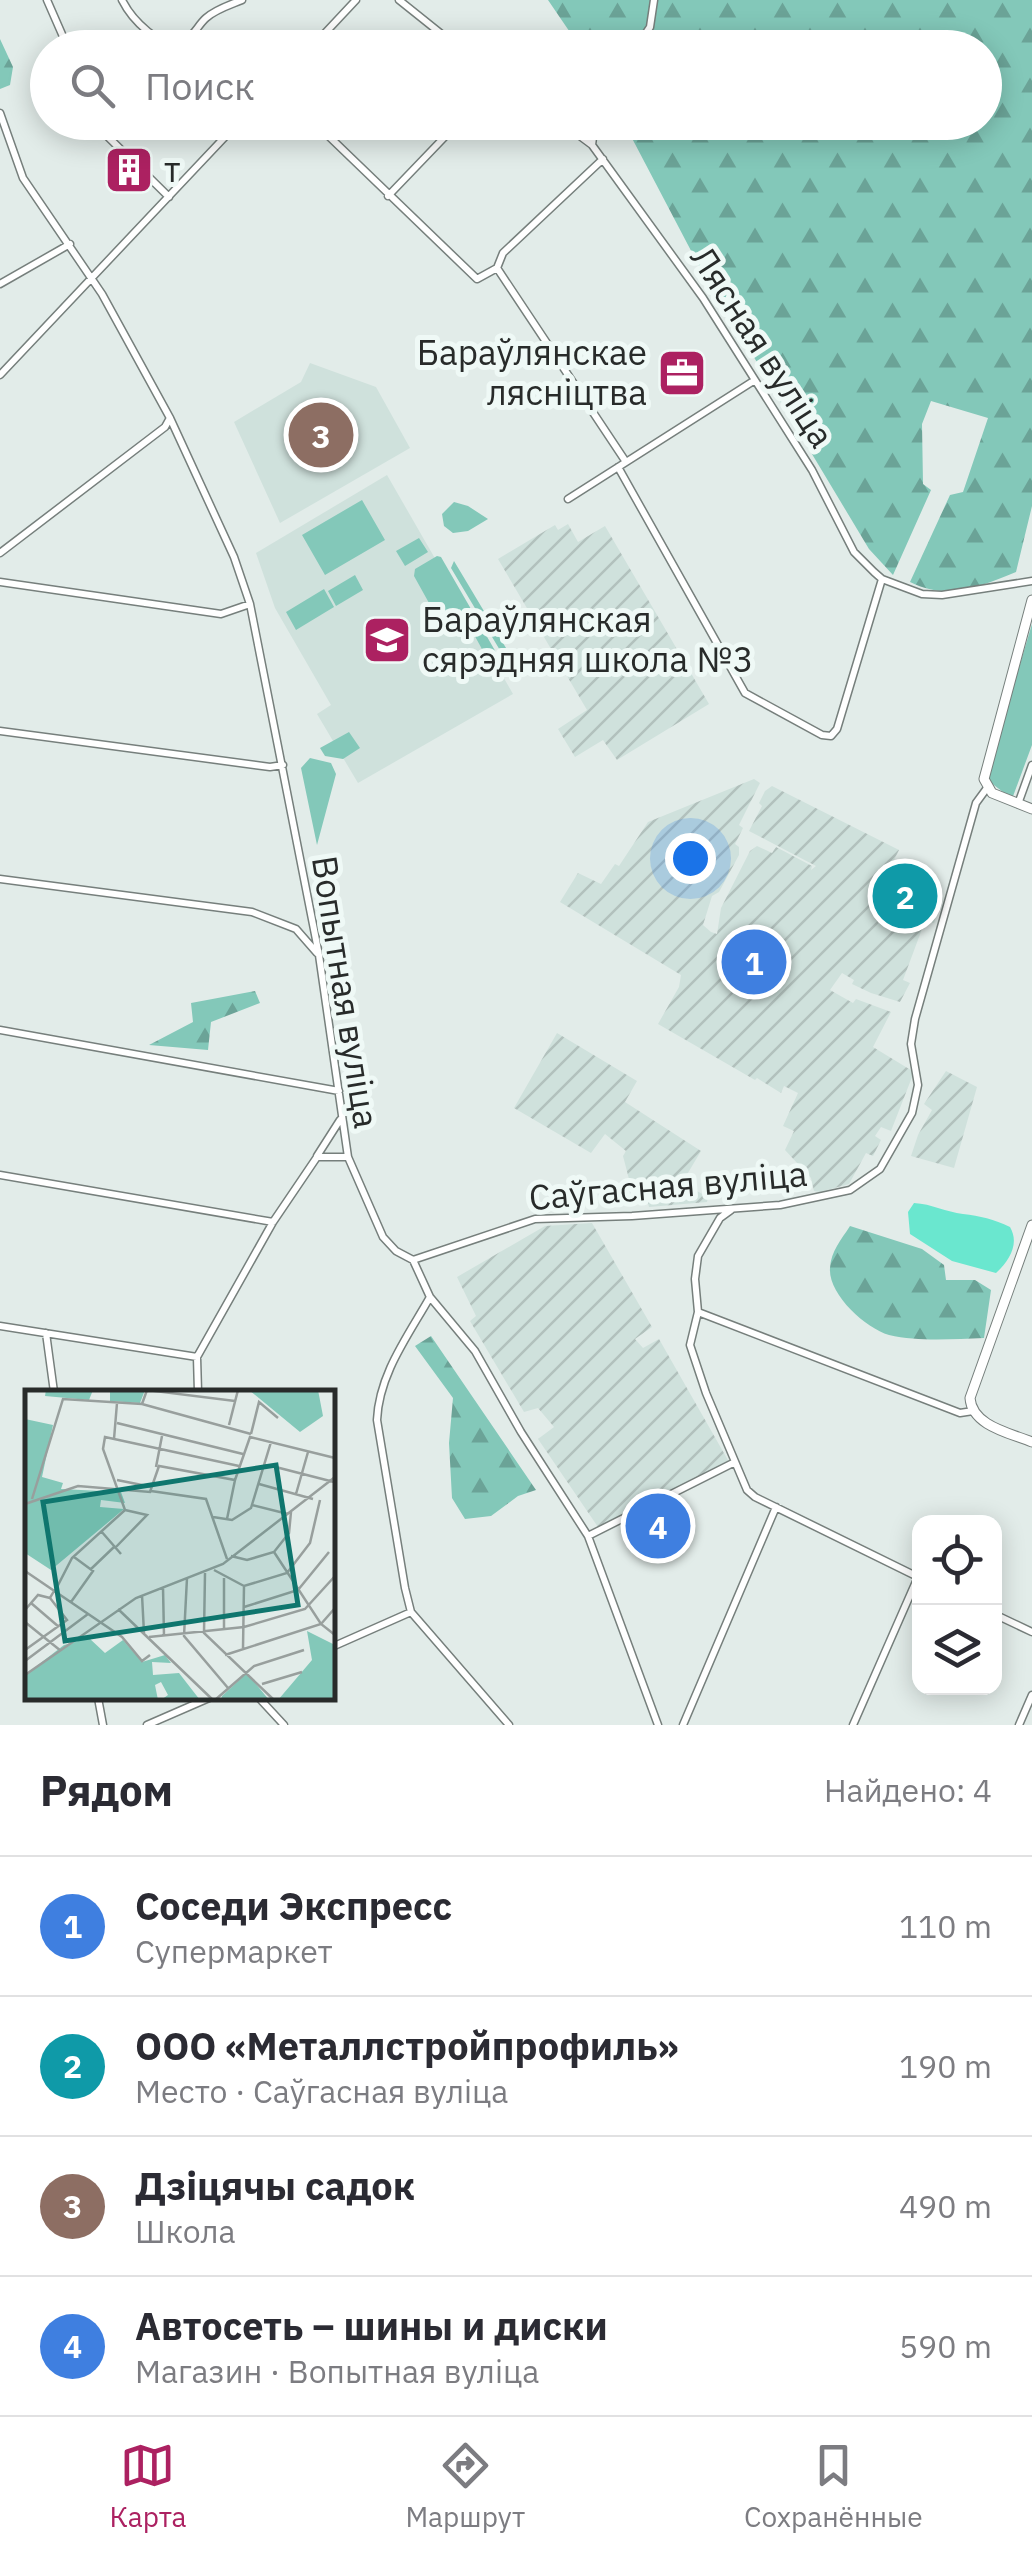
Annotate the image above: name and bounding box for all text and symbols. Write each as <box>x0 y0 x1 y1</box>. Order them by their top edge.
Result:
search box <box>30 30 1002 140</box>
icon: search <box>65 58 120 113</box>
text: Поиск <box>145 61 255 110</box>
building icon: т <box>103 144 155 196</box>
place label: т <box>164 146 181 192</box>
street label: Лясная вуліца <box>681 237 845 456</box>
place label: Бараўлянскае лясніцтва <box>417 329 647 415</box>
office icon: Бараўлянскае лясніцтва <box>656 347 708 399</box>
pin: 3 <box>288 398 354 472</box>
place label: Бараўлянская сярэдняя школа №3 <box>422 596 753 682</box>
school or university icon: Бараўлянская сярэдняя школа №3 <box>361 614 413 666</box>
your location <box>665 833 716 884</box>
street label: Вопытная вуліца <box>302 852 390 1131</box>
pin: 2 <box>872 858 938 934</box>
pin: 1 <box>722 924 786 1000</box>
street label: Саўгасная вуліца <box>527 1150 809 1220</box>
inset map <box>25 1390 335 1700</box>
pin: 4 <box>626 1488 690 1564</box>
map controls <box>912 1515 1002 1695</box>
button: locate <box>912 1515 1002 1605</box>
button: layers <box>912 1605 1002 1695</box>
text: Рядом <box>40 1763 173 1818</box>
text: Найдено: 4 <box>824 1769 992 1811</box>
text: Соседи Экспресс <box>135 1881 452 1930</box>
text: 1 <box>63 1905 82 1947</box>
text: 110 m <box>899 1905 992 1947</box>
text: Супермаркет <box>135 1930 333 1972</box>
text: ООО «Металлстройпрофиль» <box>135 2021 679 2070</box>
text: 2 <box>63 2045 82 2087</box>
text: 190 m <box>899 2045 992 2087</box>
text: Место · Саўгасная вуліца <box>135 2070 508 2112</box>
text: Дзіцячы садок <box>135 2161 415 2210</box>
text: 3 <box>63 2185 82 2227</box>
text: 490 m <box>899 2185 992 2227</box>
text: Школа <box>135 2210 236 2252</box>
text: Автосеть – шины и диски <box>135 2301 608 2350</box>
text: 4 <box>63 2325 82 2367</box>
text: 590 m <box>899 2325 992 2367</box>
text: Магазин · Вопытная вуліца <box>135 2350 539 2392</box>
tab: Карта <box>109 2438 187 2535</box>
tab: Маршрут <box>405 2438 525 2535</box>
tab: Сохранённые <box>744 2438 923 2535</box>

